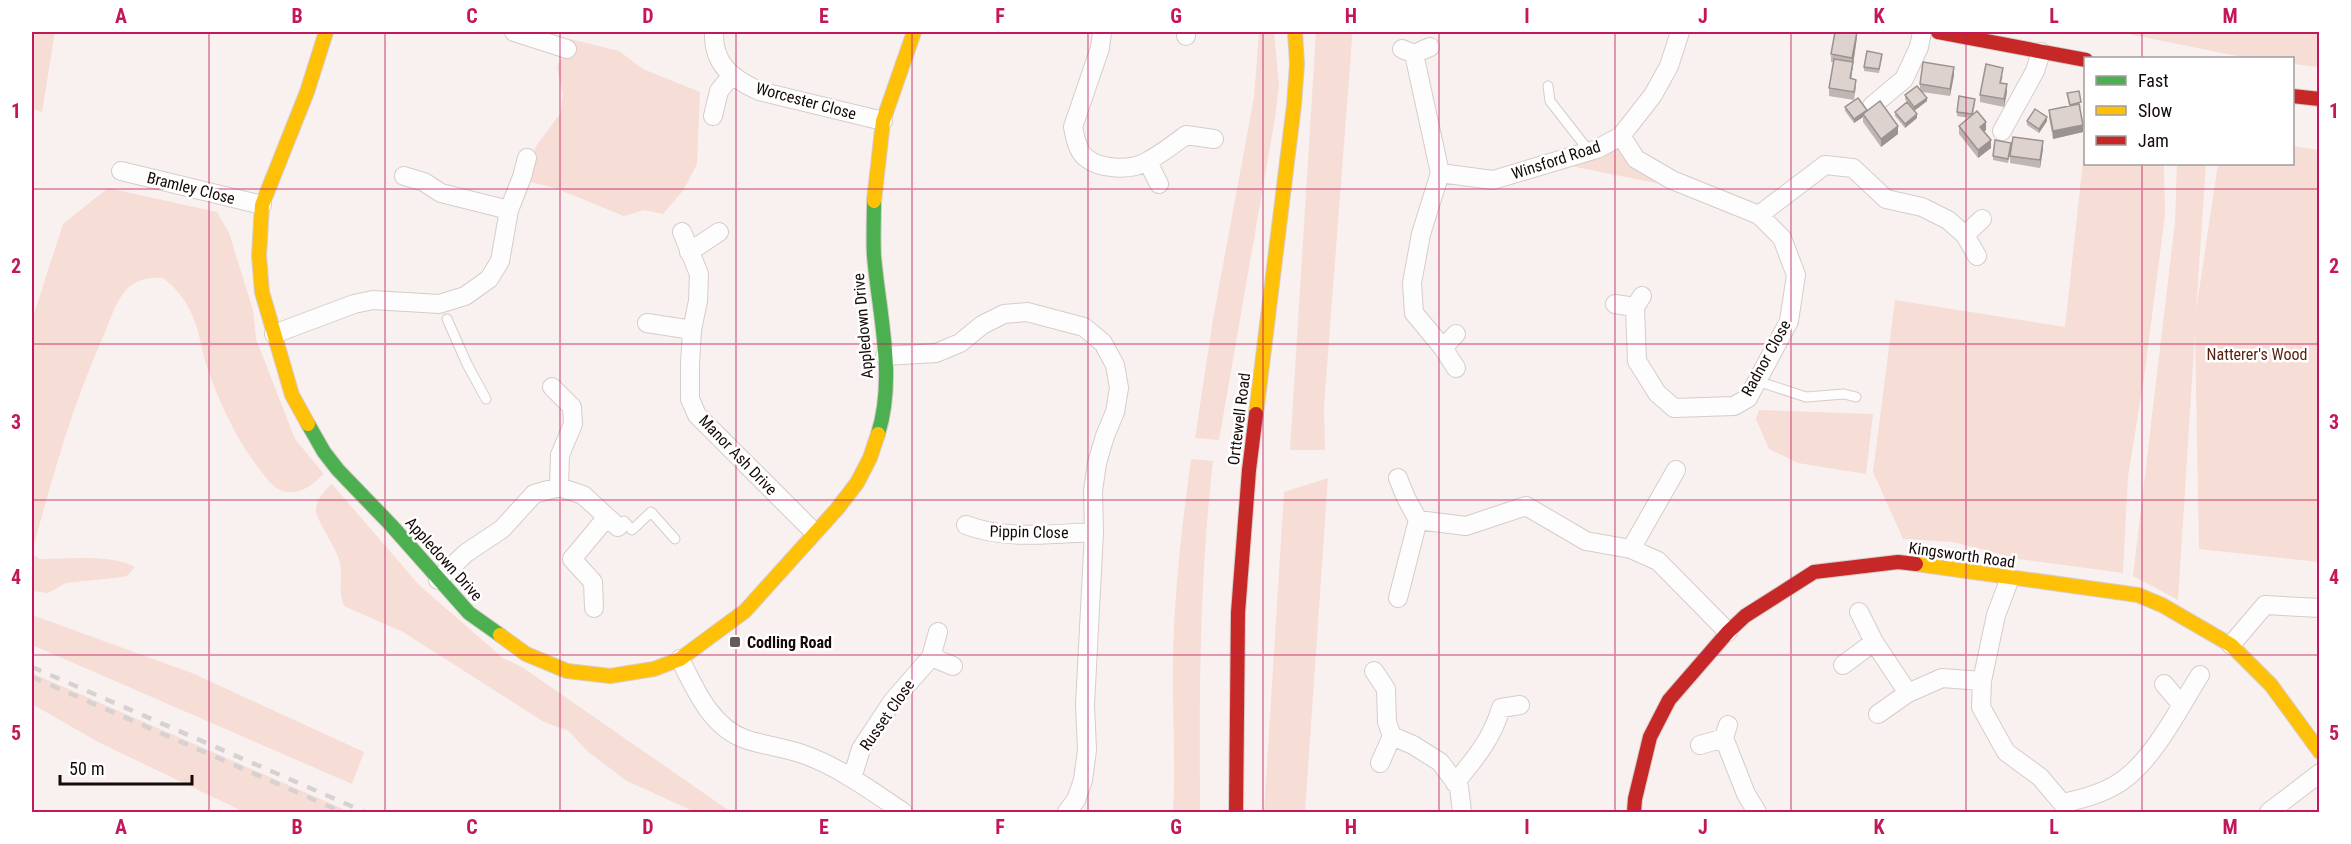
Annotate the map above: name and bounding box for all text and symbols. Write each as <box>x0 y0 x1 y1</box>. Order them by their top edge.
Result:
text: A <box>115 4 127 28</box>
text: B <box>291 4 303 28</box>
text: C <box>466 4 478 28</box>
text: D <box>642 4 654 28</box>
text: E <box>819 4 829 28</box>
text: F <box>995 4 1005 28</box>
text: G <box>1170 4 1182 28</box>
text: H <box>1345 4 1357 28</box>
text: I <box>1524 4 1530 28</box>
text: J <box>1698 4 1708 28</box>
text: K <box>1873 4 1885 28</box>
text: L <box>2049 4 2059 28</box>
text: M <box>2222 4 2238 28</box>
legend <box>2084 57 2294 165</box>
text: Fast <box>2138 70 2169 91</box>
street label: Worcester Close <box>754 78 858 124</box>
text: 1 <box>11 99 21 123</box>
text: 1 <box>2329 99 2339 123</box>
text: Slow <box>2138 100 2173 121</box>
text: Jam <box>2138 130 2169 151</box>
street label: Winsford Road <box>1509 137 1603 183</box>
street label: Bramley Close <box>145 168 237 208</box>
text: 2 <box>11 254 21 278</box>
text: 2 <box>2329 254 2339 278</box>
street label: Appledown Drive <box>849 272 877 380</box>
street label: Radnor Close <box>1737 317 1795 399</box>
park label: Natterer's Wood <box>2207 345 2307 364</box>
street label: Orttewell Road <box>1224 372 1254 466</box>
text: 3 <box>11 410 21 434</box>
text: 3 <box>2329 410 2339 434</box>
street label: Manor Ash Drive <box>695 411 781 499</box>
street label: Appledown Drive <box>402 513 486 605</box>
street label: Pippin Close <box>989 522 1069 542</box>
street label: Kingsworth Road <box>1908 538 2016 572</box>
text: 4 <box>11 565 21 589</box>
text: 4 <box>2329 565 2339 589</box>
place label: Codling Road <box>747 633 832 652</box>
marker: Codling Road <box>728 635 742 649</box>
street label: Russet Close <box>856 676 918 754</box>
text: 5 <box>11 721 21 745</box>
text: 5 <box>2329 721 2339 745</box>
scale bar <box>60 748 192 786</box>
text: 50 m <box>69 758 104 779</box>
text: A <box>115 815 127 839</box>
text: B <box>291 815 303 839</box>
text: C <box>466 815 478 839</box>
text: D <box>642 815 654 839</box>
text: E <box>819 815 829 839</box>
text: F <box>995 815 1005 839</box>
text: G <box>1170 815 1182 839</box>
text: H <box>1345 815 1357 839</box>
text: I <box>1524 815 1530 839</box>
text: J <box>1698 815 1708 839</box>
text: K <box>1873 815 1885 839</box>
text: L <box>2049 815 2059 839</box>
text: M <box>2222 815 2238 839</box>

